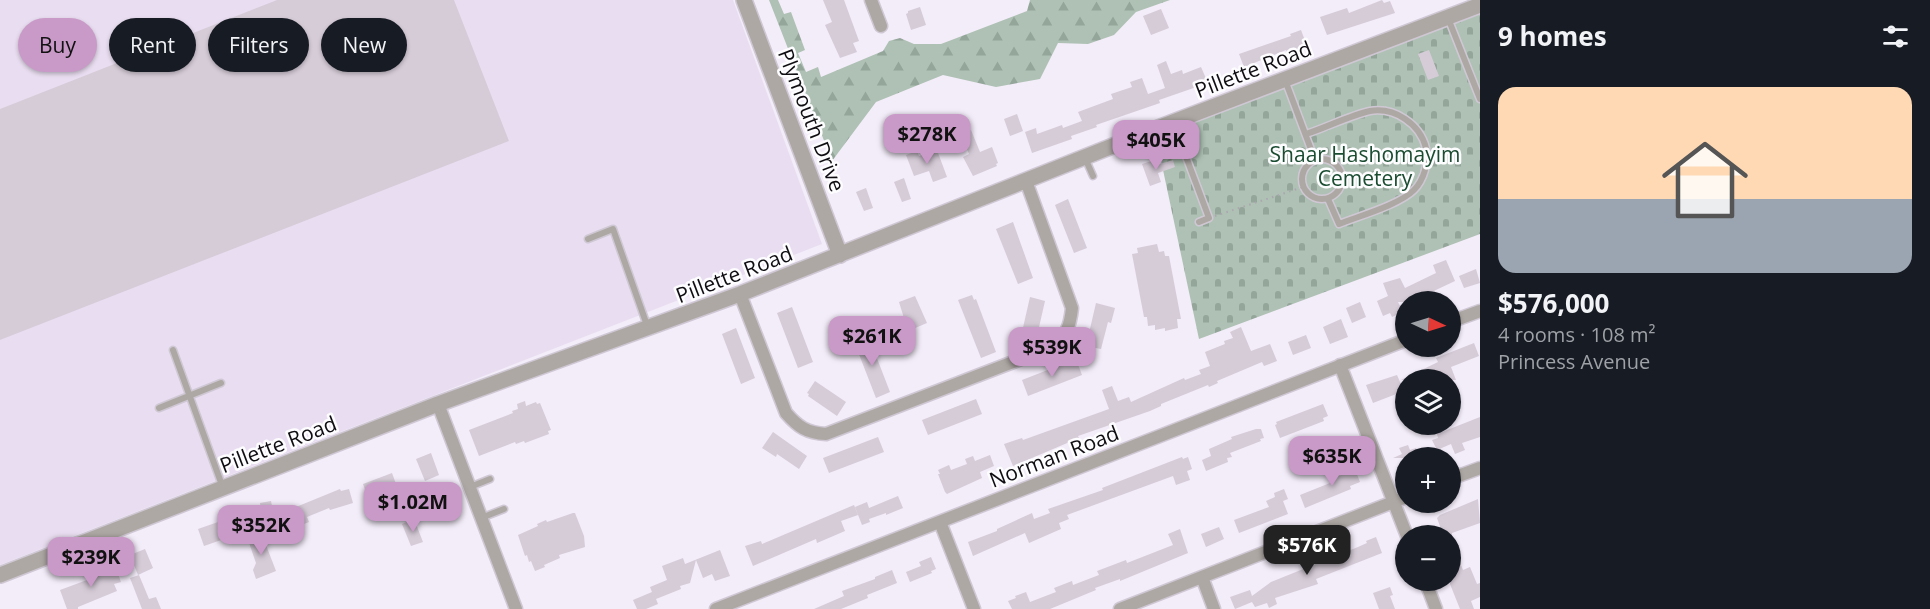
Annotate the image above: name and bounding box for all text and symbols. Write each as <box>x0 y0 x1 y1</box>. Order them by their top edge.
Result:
chip: Buy <box>18 18 97 72</box>
chip: Rent <box>109 18 196 72</box>
chip: Filters <box>208 18 309 72</box>
chip: New <box>321 18 407 72</box>
text: 9 homes <box>1498 18 1607 54</box>
icon: filters <box>1879 20 1912 53</box>
street label: Pillette Road <box>1191 34 1315 104</box>
street label: Plymouth Drive <box>772 45 852 195</box>
pin: $278K <box>885 114 969 165</box>
text: $278K <box>897 120 957 147</box>
pin: $405K <box>1114 120 1198 171</box>
text: $405K <box>1126 126 1186 153</box>
icon: home <box>1651 126 1759 234</box>
park label: Shaar Hashomayim Cemetery <box>1270 140 1460 192</box>
street label: Pillette Road <box>672 239 796 309</box>
text: $576,000 <box>1498 285 1609 321</box>
north arrow <box>1395 291 1461 357</box>
map controls <box>1395 291 1461 591</box>
pin: $261K <box>830 316 914 367</box>
text: 4 rooms · 108 m² <box>1498 321 1656 348</box>
text: $261K <box>842 322 902 349</box>
pin: $539K <box>1010 327 1094 378</box>
text: $539K <box>1022 333 1082 360</box>
text: Princess Avenue <box>1498 348 1650 375</box>
button: layers <box>1395 369 1461 435</box>
street label: Pillette Road <box>216 409 340 479</box>
street label: Norman Road <box>985 418 1123 494</box>
pin: $635K <box>1290 436 1374 487</box>
text: $635K <box>1302 442 1362 469</box>
button: + <box>1395 447 1461 513</box>
pin: $1.02M <box>364 482 462 533</box>
text: $1.02M <box>378 488 448 515</box>
pin: $352K <box>219 505 303 556</box>
text: $352K <box>231 511 291 538</box>
pin: $576K <box>1265 525 1349 576</box>
button: − <box>1395 525 1461 591</box>
text: $576K <box>1277 531 1337 558</box>
pin: $239K <box>49 537 133 588</box>
text: $239K <box>61 543 121 570</box>

